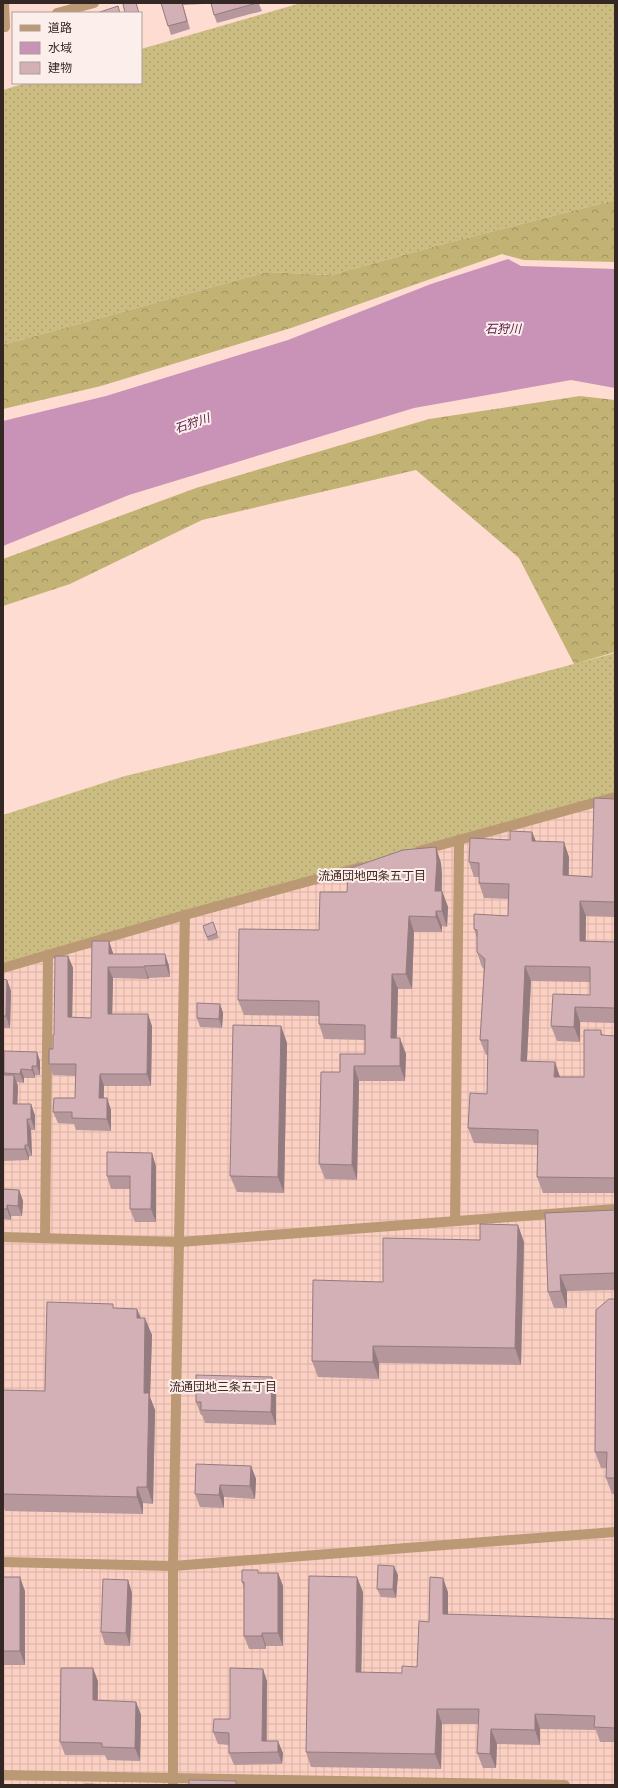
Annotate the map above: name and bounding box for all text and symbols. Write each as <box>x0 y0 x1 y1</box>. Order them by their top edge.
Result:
legend <box>12 12 142 84</box>
text: 道路 <box>48 20 72 35</box>
text: 水域 <box>48 40 72 55</box>
text: 建物 <box>48 60 72 75</box>
water label: 石狩川 <box>485 321 523 336</box>
water label: 石狩川 <box>173 409 213 436</box>
district label: 流通団地四条五丁目 <box>318 868 426 883</box>
district label: 流通団地三条五丁目 <box>169 1379 277 1394</box>

